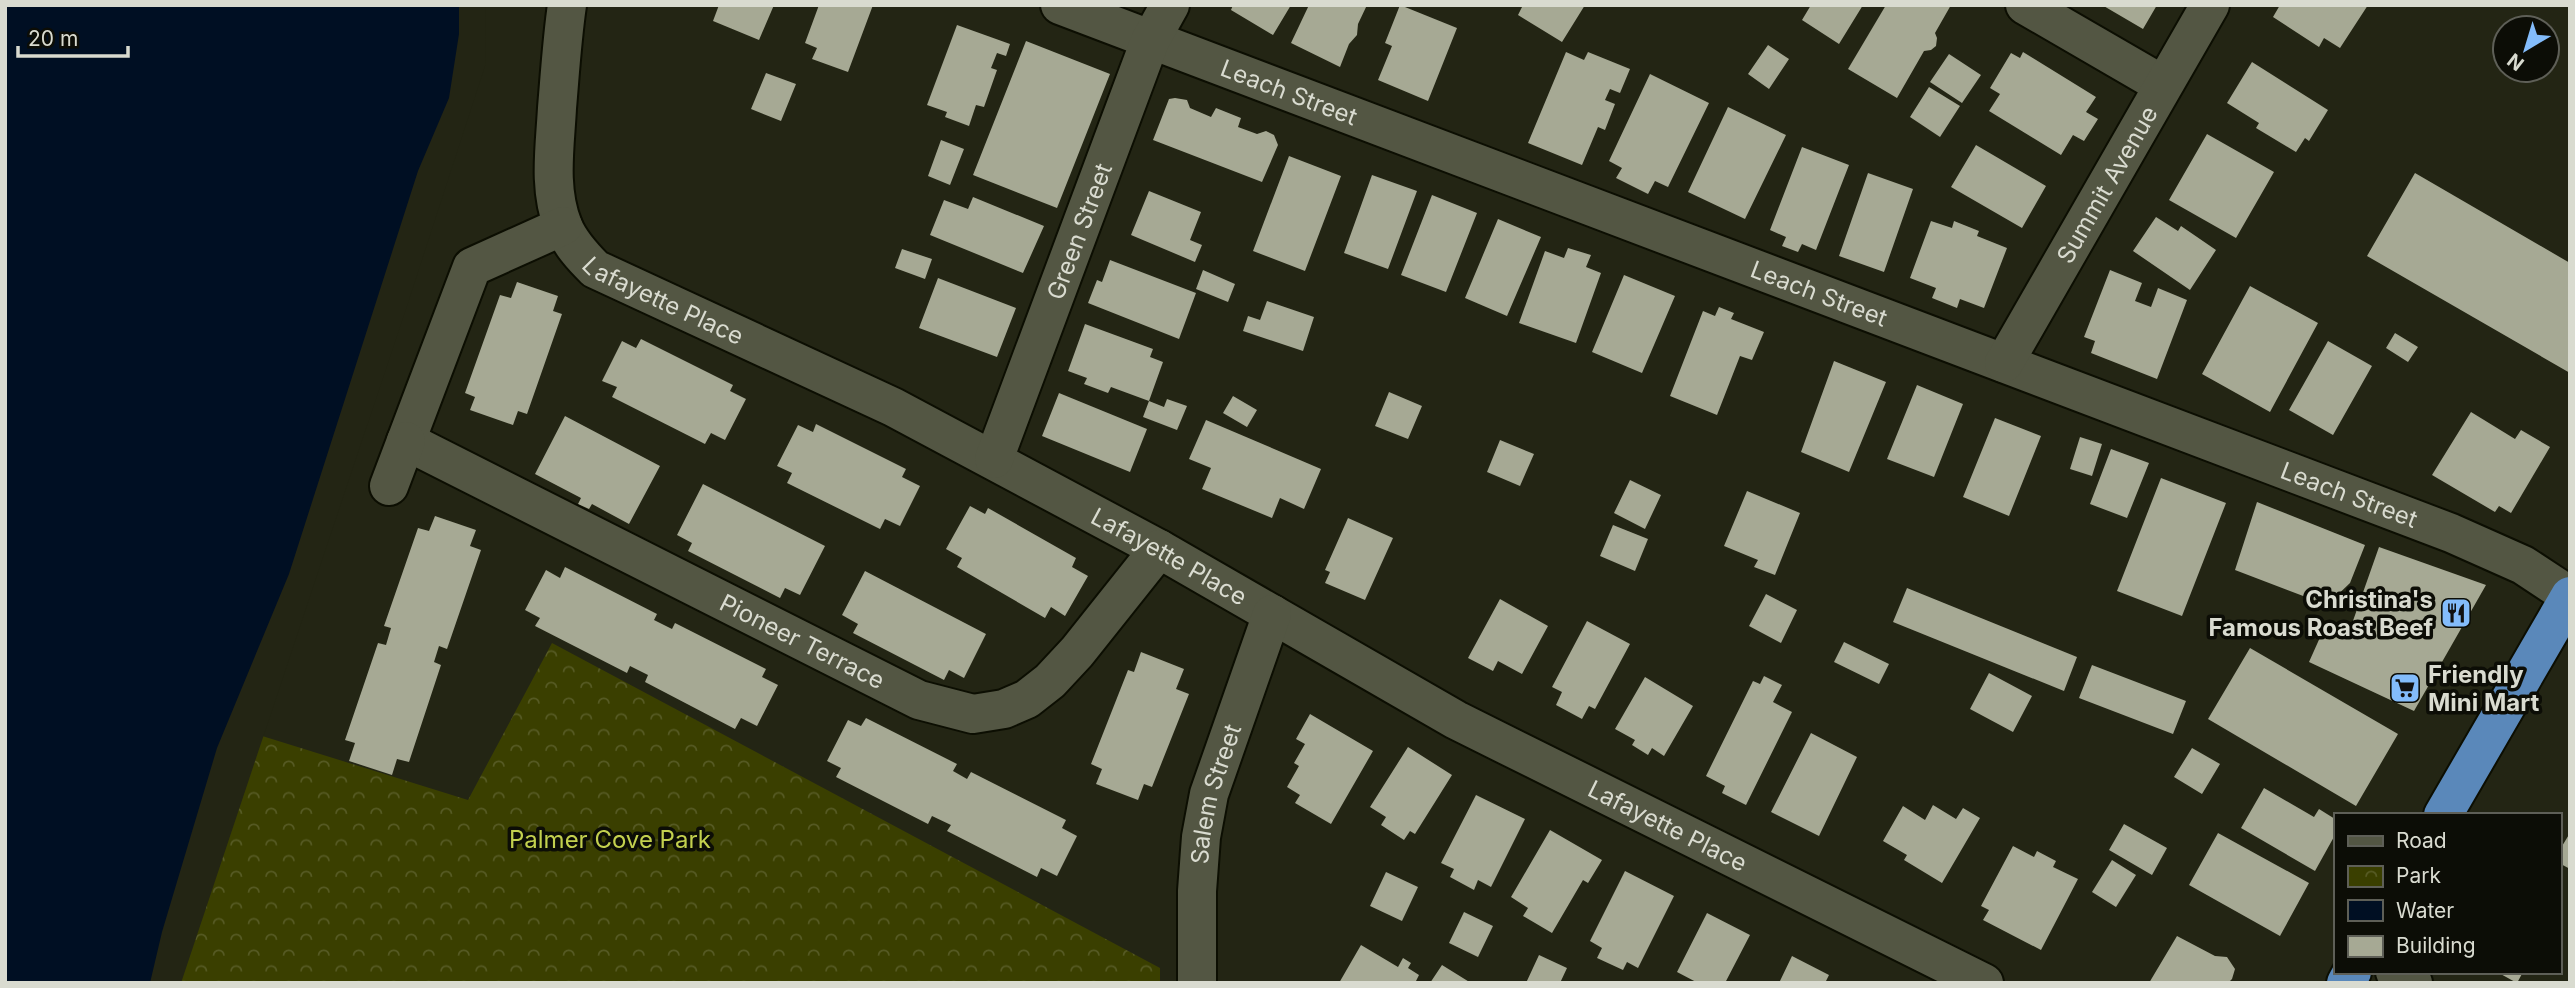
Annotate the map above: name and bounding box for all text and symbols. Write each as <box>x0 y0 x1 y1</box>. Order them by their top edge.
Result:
scale bar <box>18 14 128 58</box>
north arrow <box>2491 14 2561 84</box>
text: 20 m <box>28 26 78 51</box>
text: N <box>2503 48 2529 76</box>
street label: Leach Street <box>1217 53 1362 131</box>
street label: Summit Avenue <box>2050 101 2163 268</box>
street label: Green Street <box>1040 159 1118 304</box>
street label: Lafayette Place <box>577 251 748 350</box>
street label: Leach Street <box>1747 254 1892 332</box>
street label: Leach Street <box>2277 455 2422 533</box>
street label: Lafayette Place <box>1087 501 1252 611</box>
place label: Christina's Famous Roast Beef <box>2208 585 2433 642</box>
street label: Pioneer Terrace <box>715 587 890 695</box>
restaurant icon: Christina's Famous Roast Beef <box>2439 596 2473 630</box>
place label: Friendly Mini Mart <box>2428 660 2540 717</box>
supermarket icon: Friendly Mini Mart <box>2388 671 2422 705</box>
street label: Salem Street <box>1185 720 1247 865</box>
street label: Lafayette Place <box>1584 774 1752 877</box>
legend <box>2334 813 2561 974</box>
park label: Palmer Cove Park <box>509 825 711 854</box>
text: Road <box>2396 828 2447 853</box>
text: Park <box>2396 863 2441 888</box>
text: Water <box>2396 898 2454 923</box>
text: Building <box>2396 933 2476 958</box>

